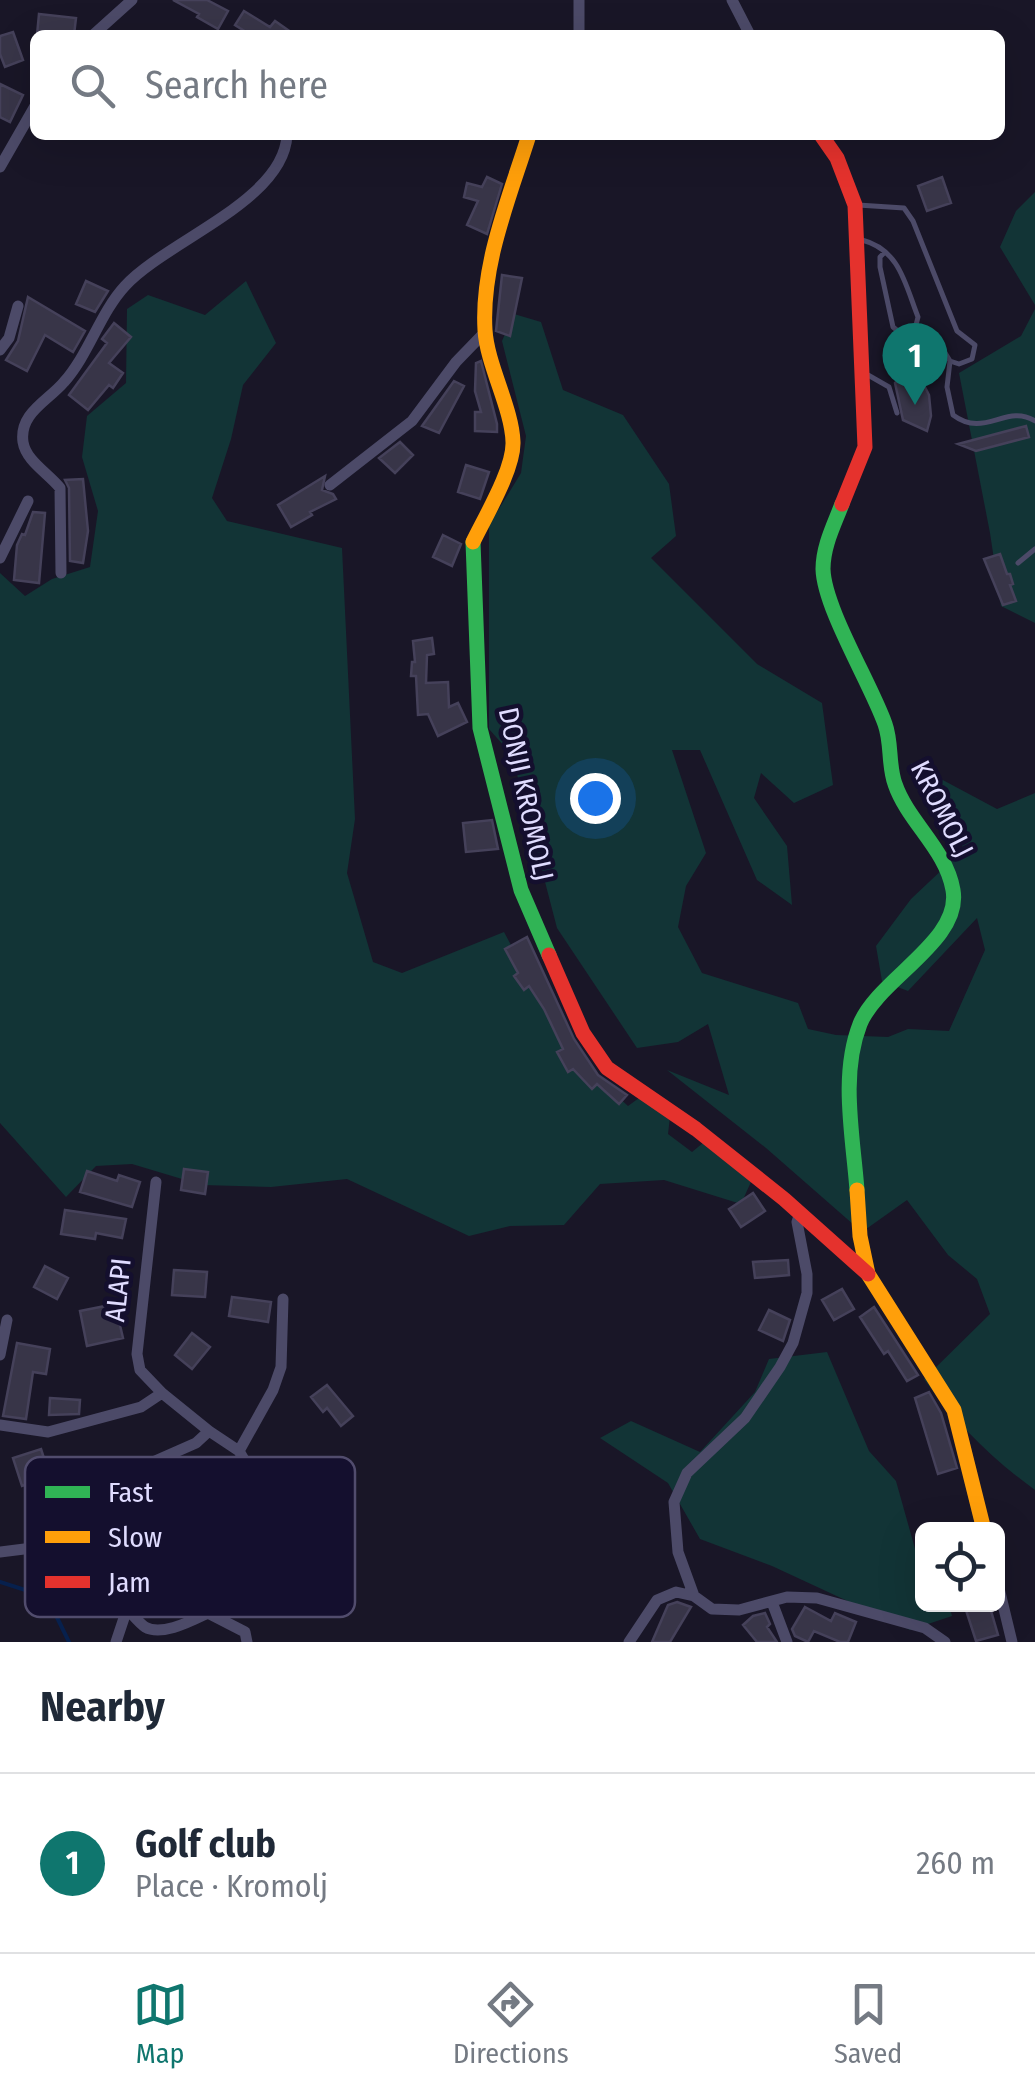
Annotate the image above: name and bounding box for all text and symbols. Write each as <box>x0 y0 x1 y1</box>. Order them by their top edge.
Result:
search box <box>30 30 1005 140</box>
icon: search <box>65 58 120 113</box>
text: Search here <box>145 62 328 108</box>
pin: 1 <box>882 322 948 405</box>
street label: DONJI KROMOLJ <box>492 704 560 884</box>
street label: KROMOLJ <box>904 755 980 863</box>
your location <box>570 773 621 824</box>
street label: ALAPI <box>98 1257 138 1323</box>
legend <box>25 1457 355 1617</box>
text: Fast <box>108 1476 154 1509</box>
text: Slow <box>108 1521 162 1554</box>
map controls <box>915 1522 1005 1612</box>
button: locate <box>915 1522 1005 1612</box>
text: Jam <box>108 1566 151 1599</box>
text: Nearby <box>40 1682 165 1732</box>
text: Golf club <box>135 1821 276 1867</box>
text: 1 <box>66 1844 79 1882</box>
text: 260 m <box>916 1844 995 1882</box>
text: Place · Kromolj <box>135 1867 328 1905</box>
tab: Map <box>133 1977 188 2070</box>
tab: Directions <box>453 1977 569 2070</box>
tab: Saved <box>834 1977 902 2070</box>

